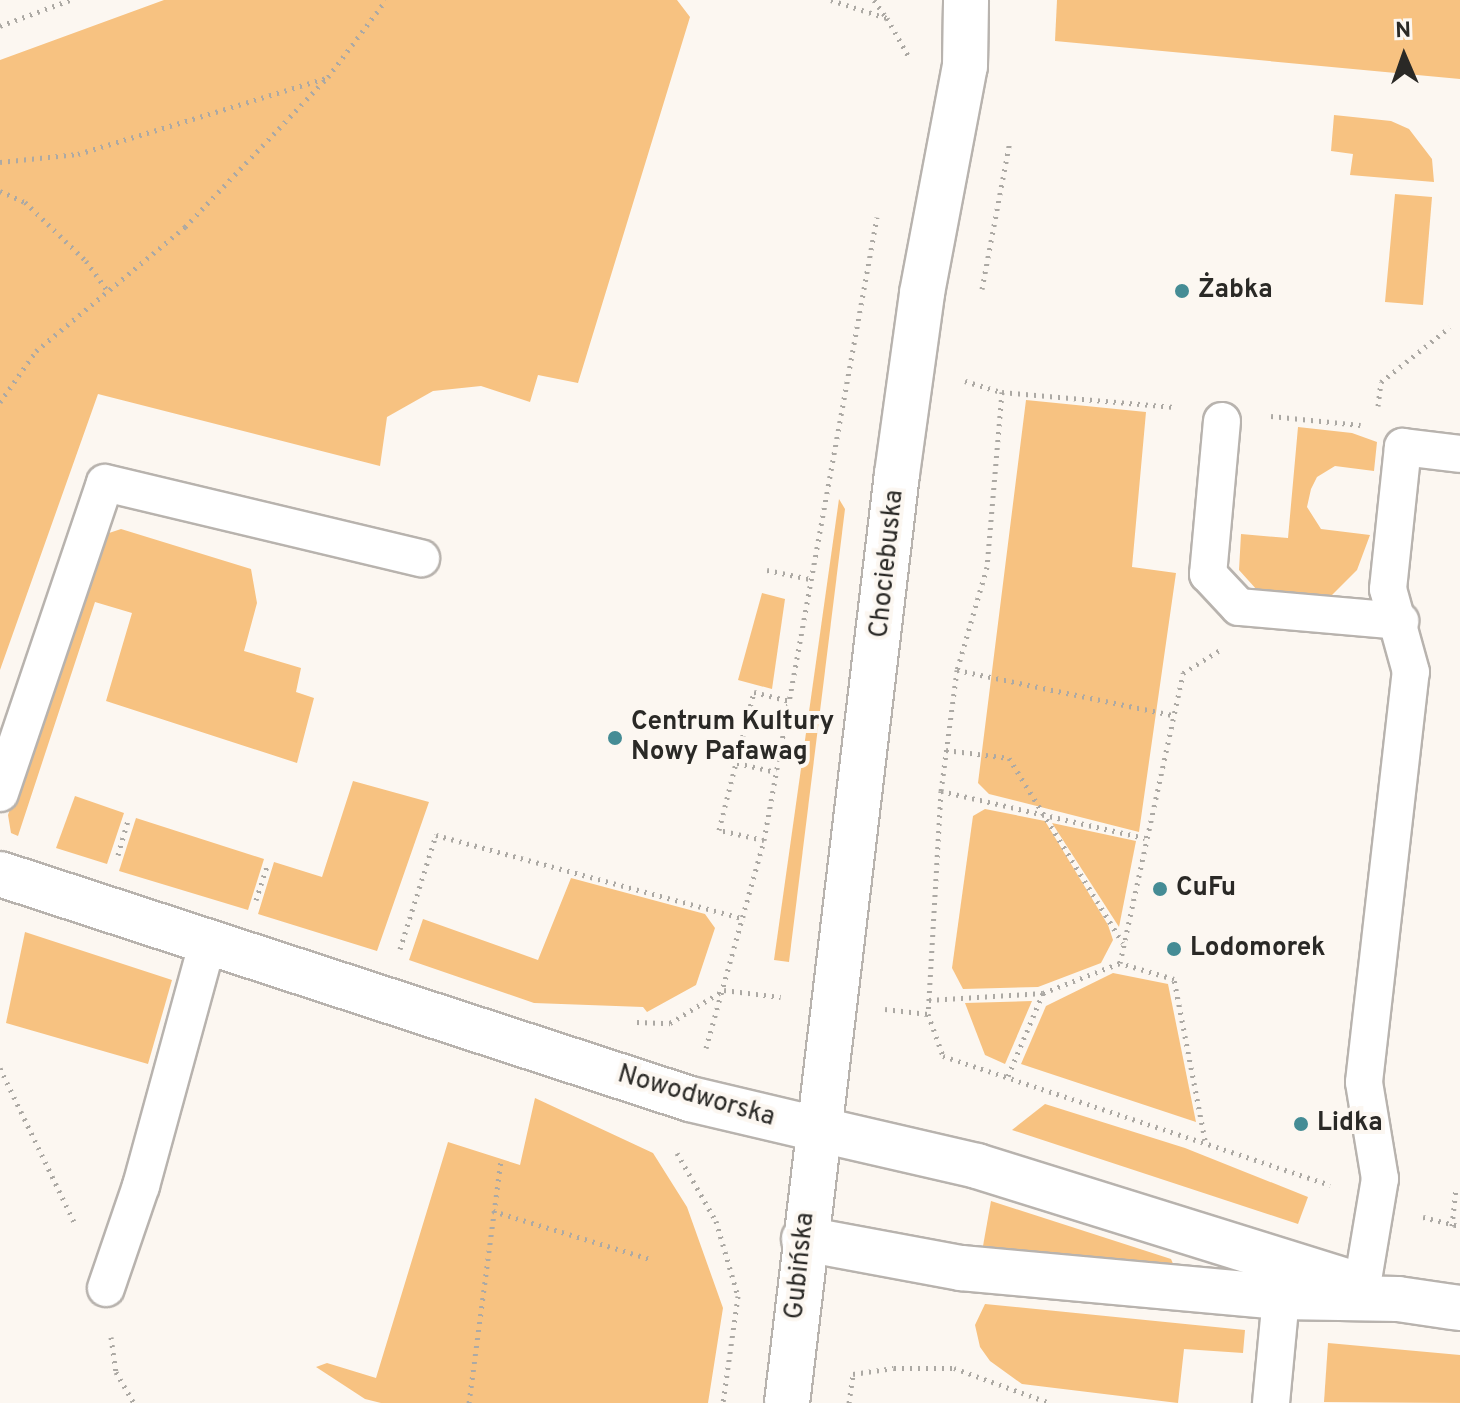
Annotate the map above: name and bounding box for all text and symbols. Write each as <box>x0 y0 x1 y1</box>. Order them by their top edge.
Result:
north arrow <box>1364 16 1444 96</box>
text: N <box>1395 18 1412 45</box>
place label: Żabka <box>1198 275 1273 307</box>
marker: Żabka <box>1173 282 1191 300</box>
street label: Chociebuska <box>865 488 911 640</box>
place label: Centrum Kultury Nowy Pafawag <box>631 707 834 768</box>
marker: Centrum Kultury Nowy Pafawag <box>606 729 624 747</box>
place label: CuFu <box>1176 873 1236 905</box>
marker: CuFu <box>1151 880 1169 898</box>
place label: Lodomorek <box>1190 933 1326 965</box>
marker: Lodomorek <box>1165 940 1183 958</box>
street label: Nowodworska <box>614 1060 778 1134</box>
place label: Lidka <box>1317 1108 1383 1140</box>
marker: Lidka <box>1292 1115 1310 1133</box>
street label: Gubińska <box>780 1211 822 1321</box>

